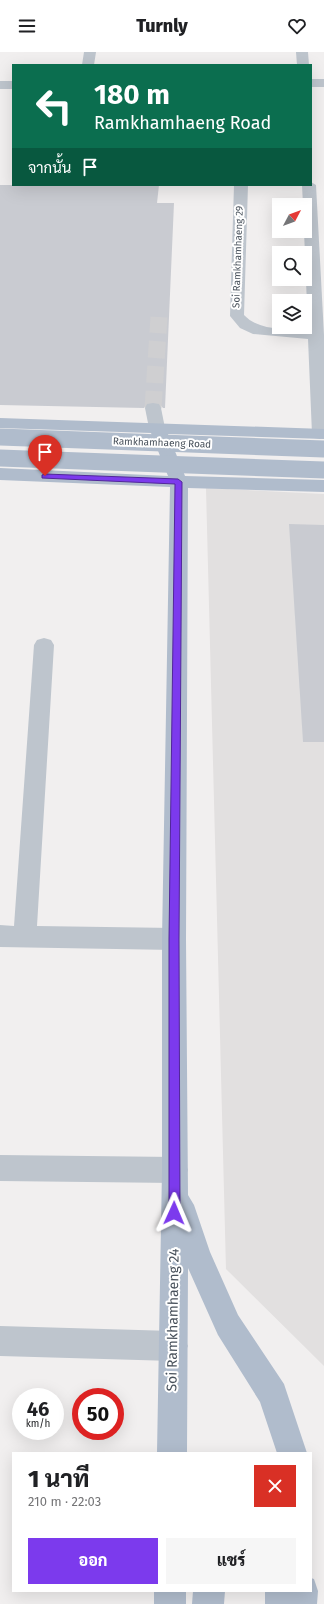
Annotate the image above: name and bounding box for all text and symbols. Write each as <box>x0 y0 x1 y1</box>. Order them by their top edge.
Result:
icon: menu <box>16 15 38 37</box>
text: Turnly <box>136 15 188 37</box>
icon: heart <box>286 15 308 37</box>
text: 180 m <box>94 78 170 111</box>
icon: left <box>28 80 80 132</box>
text: Ramkhamhaeng Road <box>94 112 271 134</box>
icon: arrive <box>79 156 101 178</box>
text: จากนั้น <box>28 159 71 177</box>
north arrow <box>272 198 312 238</box>
map controls <box>272 198 312 334</box>
street label: Soi Ramkhamhaeng 29 <box>230 206 246 308</box>
button: search <box>272 246 312 286</box>
button: layers <box>272 294 312 334</box>
pin <box>28 435 62 476</box>
street label: Ramkhamhaeng Road <box>113 435 211 451</box>
icon: arrive <box>34 441 56 463</box>
position arrow <box>153 1192 195 1234</box>
street label: Soi Ramkhamhaeng 24 <box>163 1248 183 1392</box>
speed limit sign: 50 <box>72 1388 124 1440</box>
text: 46 <box>27 1397 49 1421</box>
text: km/h <box>26 1418 50 1430</box>
text: 1 นาที <box>28 1465 89 1493</box>
button: close <box>254 1465 296 1507</box>
text: 210 m · 22:03 <box>28 1494 101 1509</box>
button: ออก <box>28 1538 158 1584</box>
button: แชร์ <box>166 1538 296 1584</box>

